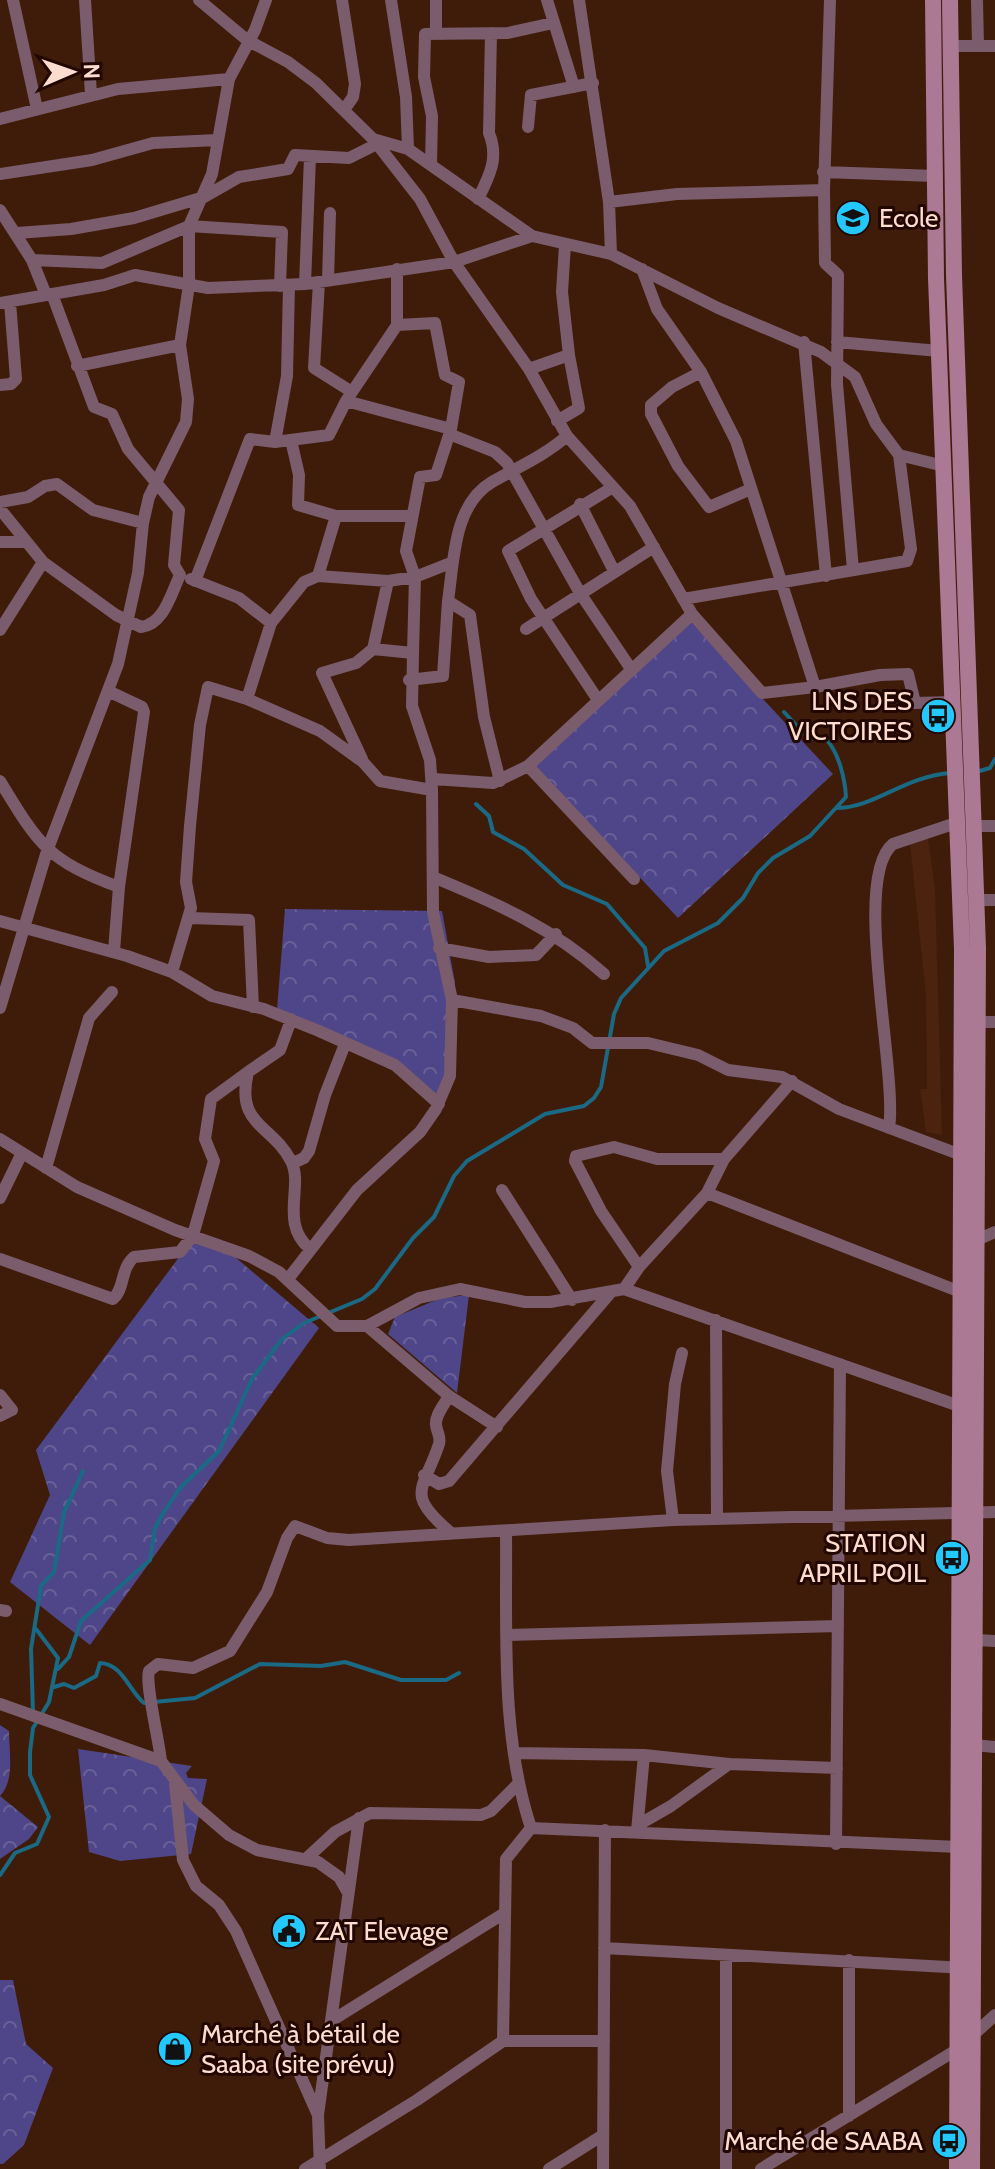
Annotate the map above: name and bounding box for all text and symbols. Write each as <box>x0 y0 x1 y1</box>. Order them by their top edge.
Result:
north arrow <box>32 32 112 112</box>
text: N <box>78 63 105 80</box>
school or university icon: Ecole <box>834 199 872 237</box>
place label: Ecole <box>879 202 938 234</box>
place label: LNS DES VICTOIRES <box>788 685 912 747</box>
bus stop icon: LNS DES VICTOIRES <box>919 697 957 735</box>
place label: STATION APRIL POIL <box>799 1527 926 1589</box>
bus stop icon: STATION APRIL POIL <box>933 1539 971 1577</box>
public building icon: ZAT Elevage <box>270 1912 308 1950</box>
place label: ZAT Elevage <box>315 1915 449 1947</box>
place label: Marché à bétail de Saaba (site prévu) <box>201 2018 400 2080</box>
shop icon: Marché à bétail de Saaba (site prévu) <box>156 2030 194 2068</box>
bus stop icon: Marché de SAABA <box>930 2122 968 2160</box>
place label: Marché de SAABA <box>724 2125 923 2157</box>

